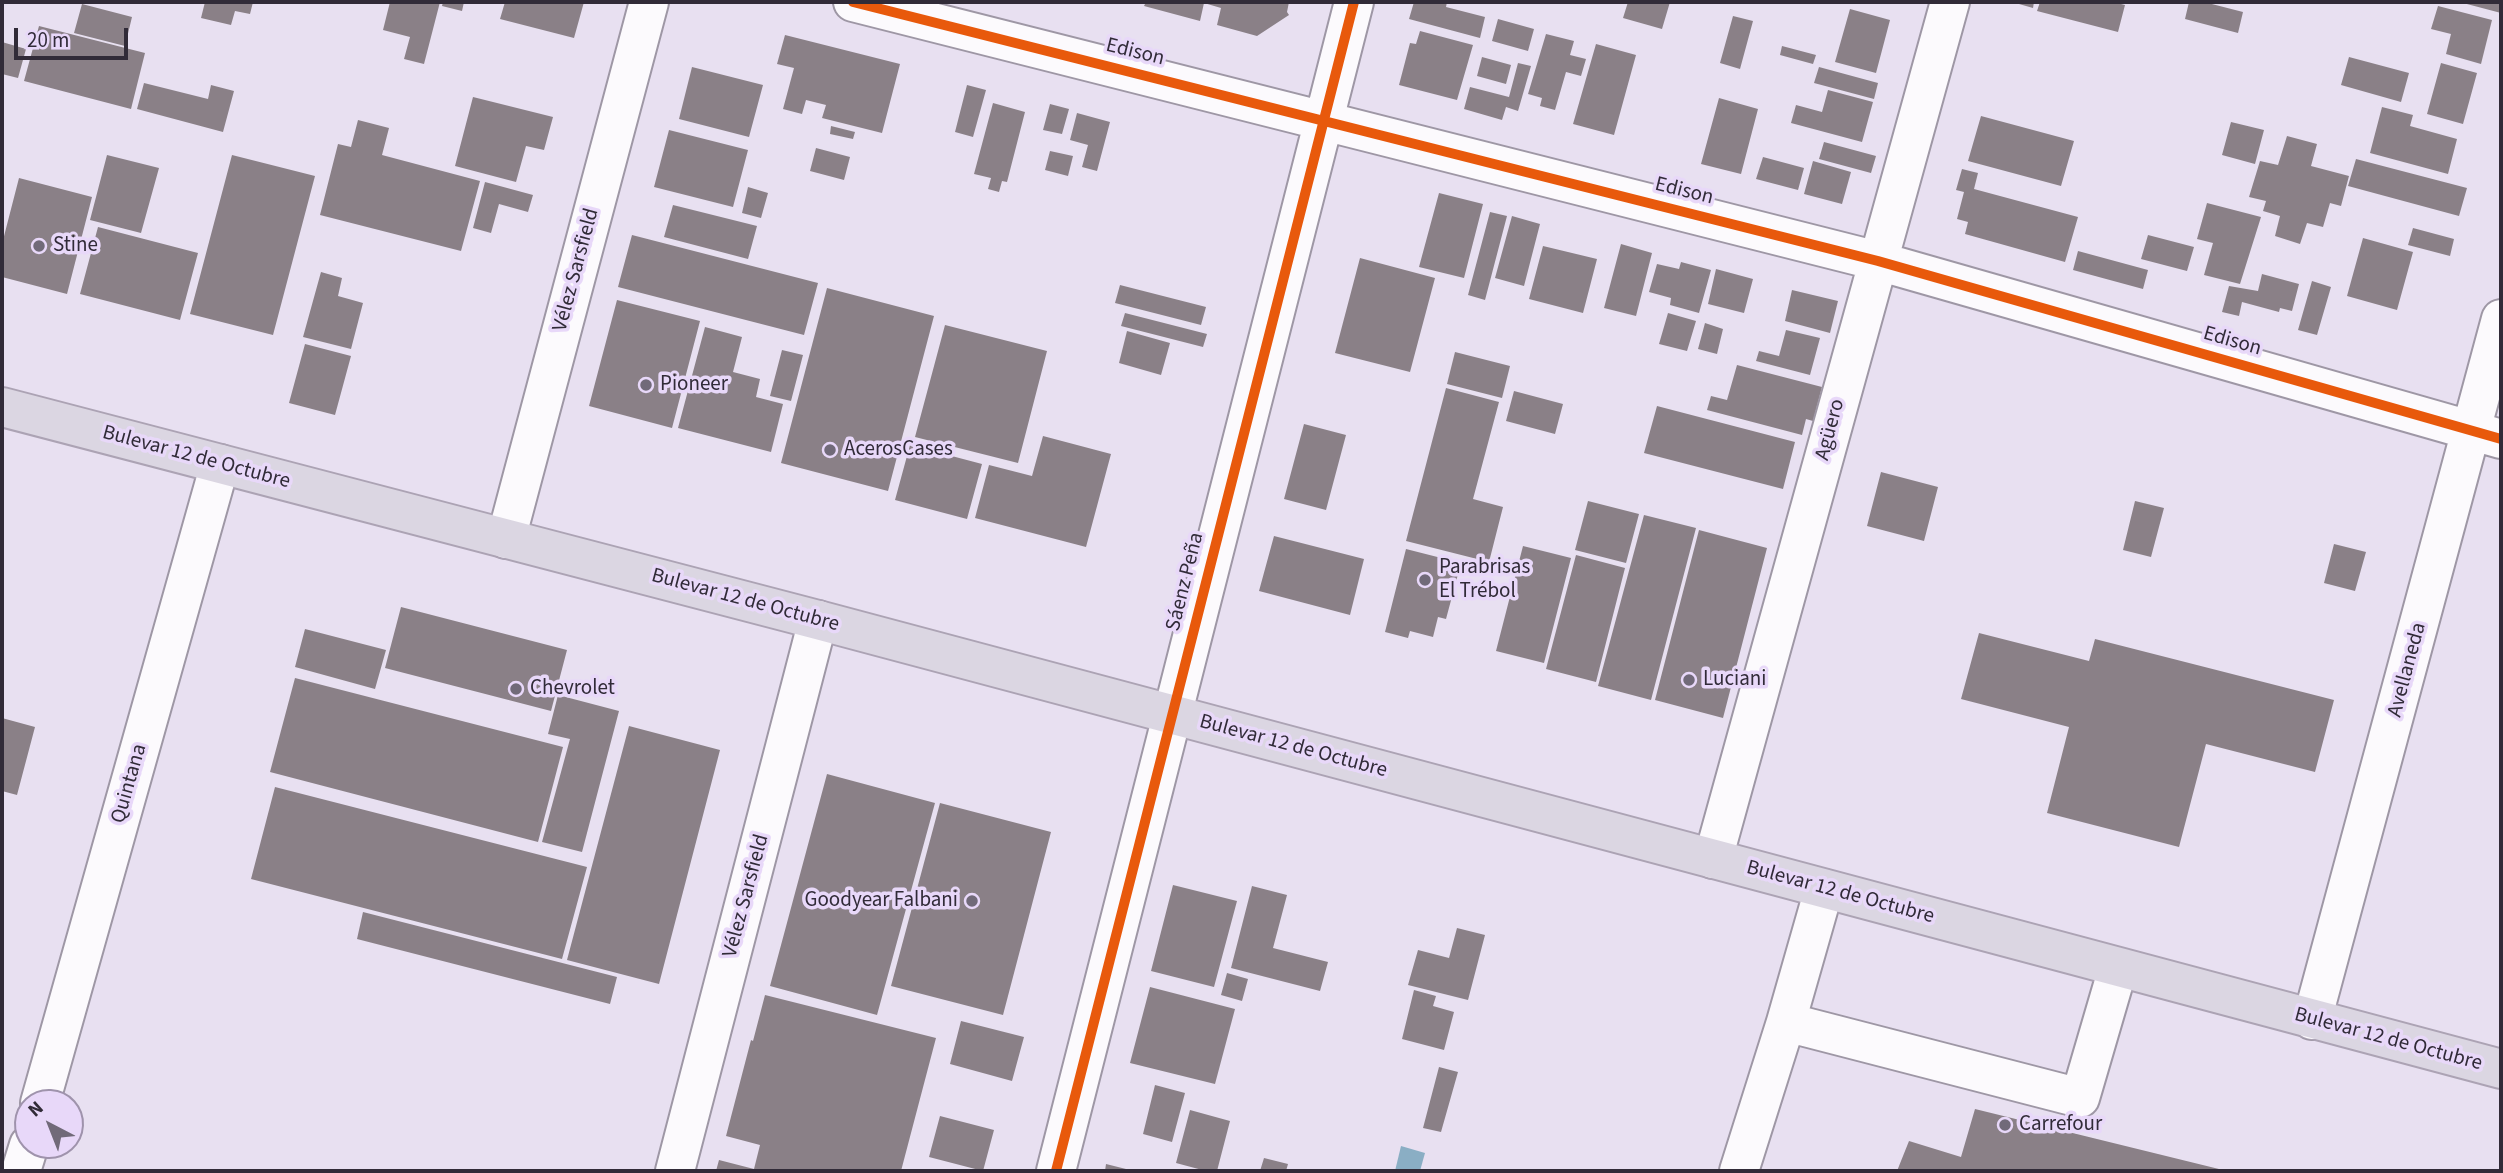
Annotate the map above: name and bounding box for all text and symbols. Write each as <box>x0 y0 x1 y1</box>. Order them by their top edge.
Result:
scale bar <box>18 14 131 58</box>
text: 20 m <box>27 25 69 55</box>
street label: Edison <box>1103 34 1167 72</box>
street label: Edison <box>1652 173 1716 211</box>
street label: Vélez Sarsfield <box>548 206 606 334</box>
place label: Stine <box>53 233 98 259</box>
marker: Stine <box>31 238 47 254</box>
street label: Edison <box>2200 322 2264 362</box>
place label: Pioneer <box>660 372 728 398</box>
marker: Pioneer <box>638 377 654 393</box>
street label: Agüero <box>1811 397 1851 463</box>
street label: Bulevar 12 de Octubre <box>99 421 293 495</box>
place label: AcerosCases <box>844 437 953 463</box>
marker: AcerosCases <box>822 442 838 458</box>
street label: Sáenz Peña <box>1162 530 1210 634</box>
place label: Parabrisas El Trébol <box>1439 555 1530 605</box>
street label: Bulevar 12 de Octubre <box>648 564 842 638</box>
marker: Parabrisas El Trébol <box>1417 572 1433 588</box>
street label: Avellaneda <box>2383 620 2433 720</box>
place label: Luciani <box>1703 667 1766 693</box>
marker: Luciani <box>1681 672 1697 688</box>
place label: Chevrolet <box>530 676 615 702</box>
marker: Chevrolet <box>508 681 524 697</box>
street label: Bulevar 12 de Octubre <box>1196 710 1390 784</box>
street label: Quintana <box>107 741 153 827</box>
street label: Vélez Sarsfield <box>718 832 776 960</box>
street label: Bulevar 12 de Octubre <box>1743 856 1937 930</box>
place label: Goodyear Falbani <box>805 888 958 914</box>
marker: Goodyear Falbani <box>964 893 980 909</box>
street label: Bulevar 12 de Octubre <box>2291 1003 2485 1077</box>
north arrow <box>14 1089 84 1159</box>
text: N <box>22 1095 50 1124</box>
place label: Carrefour <box>2019 1112 2102 1138</box>
marker: Carrefour <box>1997 1117 2013 1133</box>

